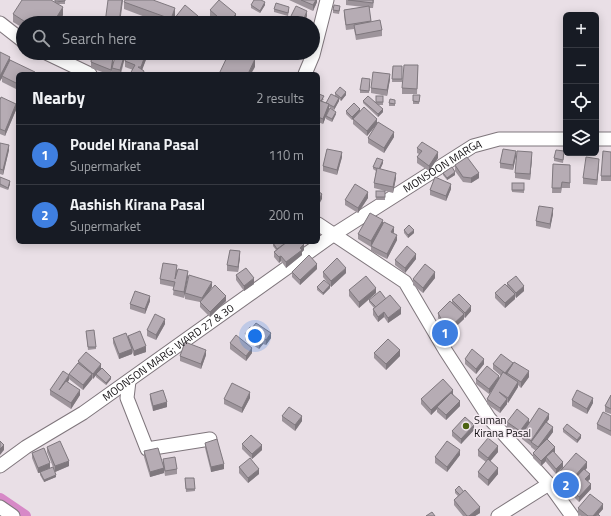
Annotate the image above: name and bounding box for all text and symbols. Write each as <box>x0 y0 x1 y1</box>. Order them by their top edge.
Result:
map controls <box>563 12 599 156</box>
button: + <box>563 12 599 48</box>
search box <box>16 16 320 60</box>
icon: search <box>30 27 52 49</box>
text: Search here <box>62 27 136 50</box>
button: − <box>563 48 599 84</box>
button: locate <box>563 84 599 120</box>
text: Nearby <box>32 85 85 111</box>
text: 2 results <box>256 88 304 108</box>
button: layers <box>563 120 599 156</box>
text: Poudel Kirana Pasal <box>70 133 199 156</box>
street label: MONSOON MARGA <box>400 136 484 196</box>
text: 1 <box>41 145 49 165</box>
text: 110 m <box>268 145 304 165</box>
text: Supermarket <box>70 156 141 176</box>
text: Aashish Kirana Pasal <box>70 193 205 216</box>
text: 2 <box>41 205 49 225</box>
text: 200 m <box>268 205 304 225</box>
text: Supermarket <box>70 216 141 236</box>
street label: MOONSON MARG; WARD 27 & 30 <box>99 300 237 405</box>
pin: 1 <box>432 318 458 348</box>
your location <box>245 326 265 346</box>
place label: Suman Kirana Pasal <box>474 412 531 441</box>
marker: Suman Kirana Pasal <box>461 421 471 431</box>
pin: 2 <box>553 470 579 500</box>

